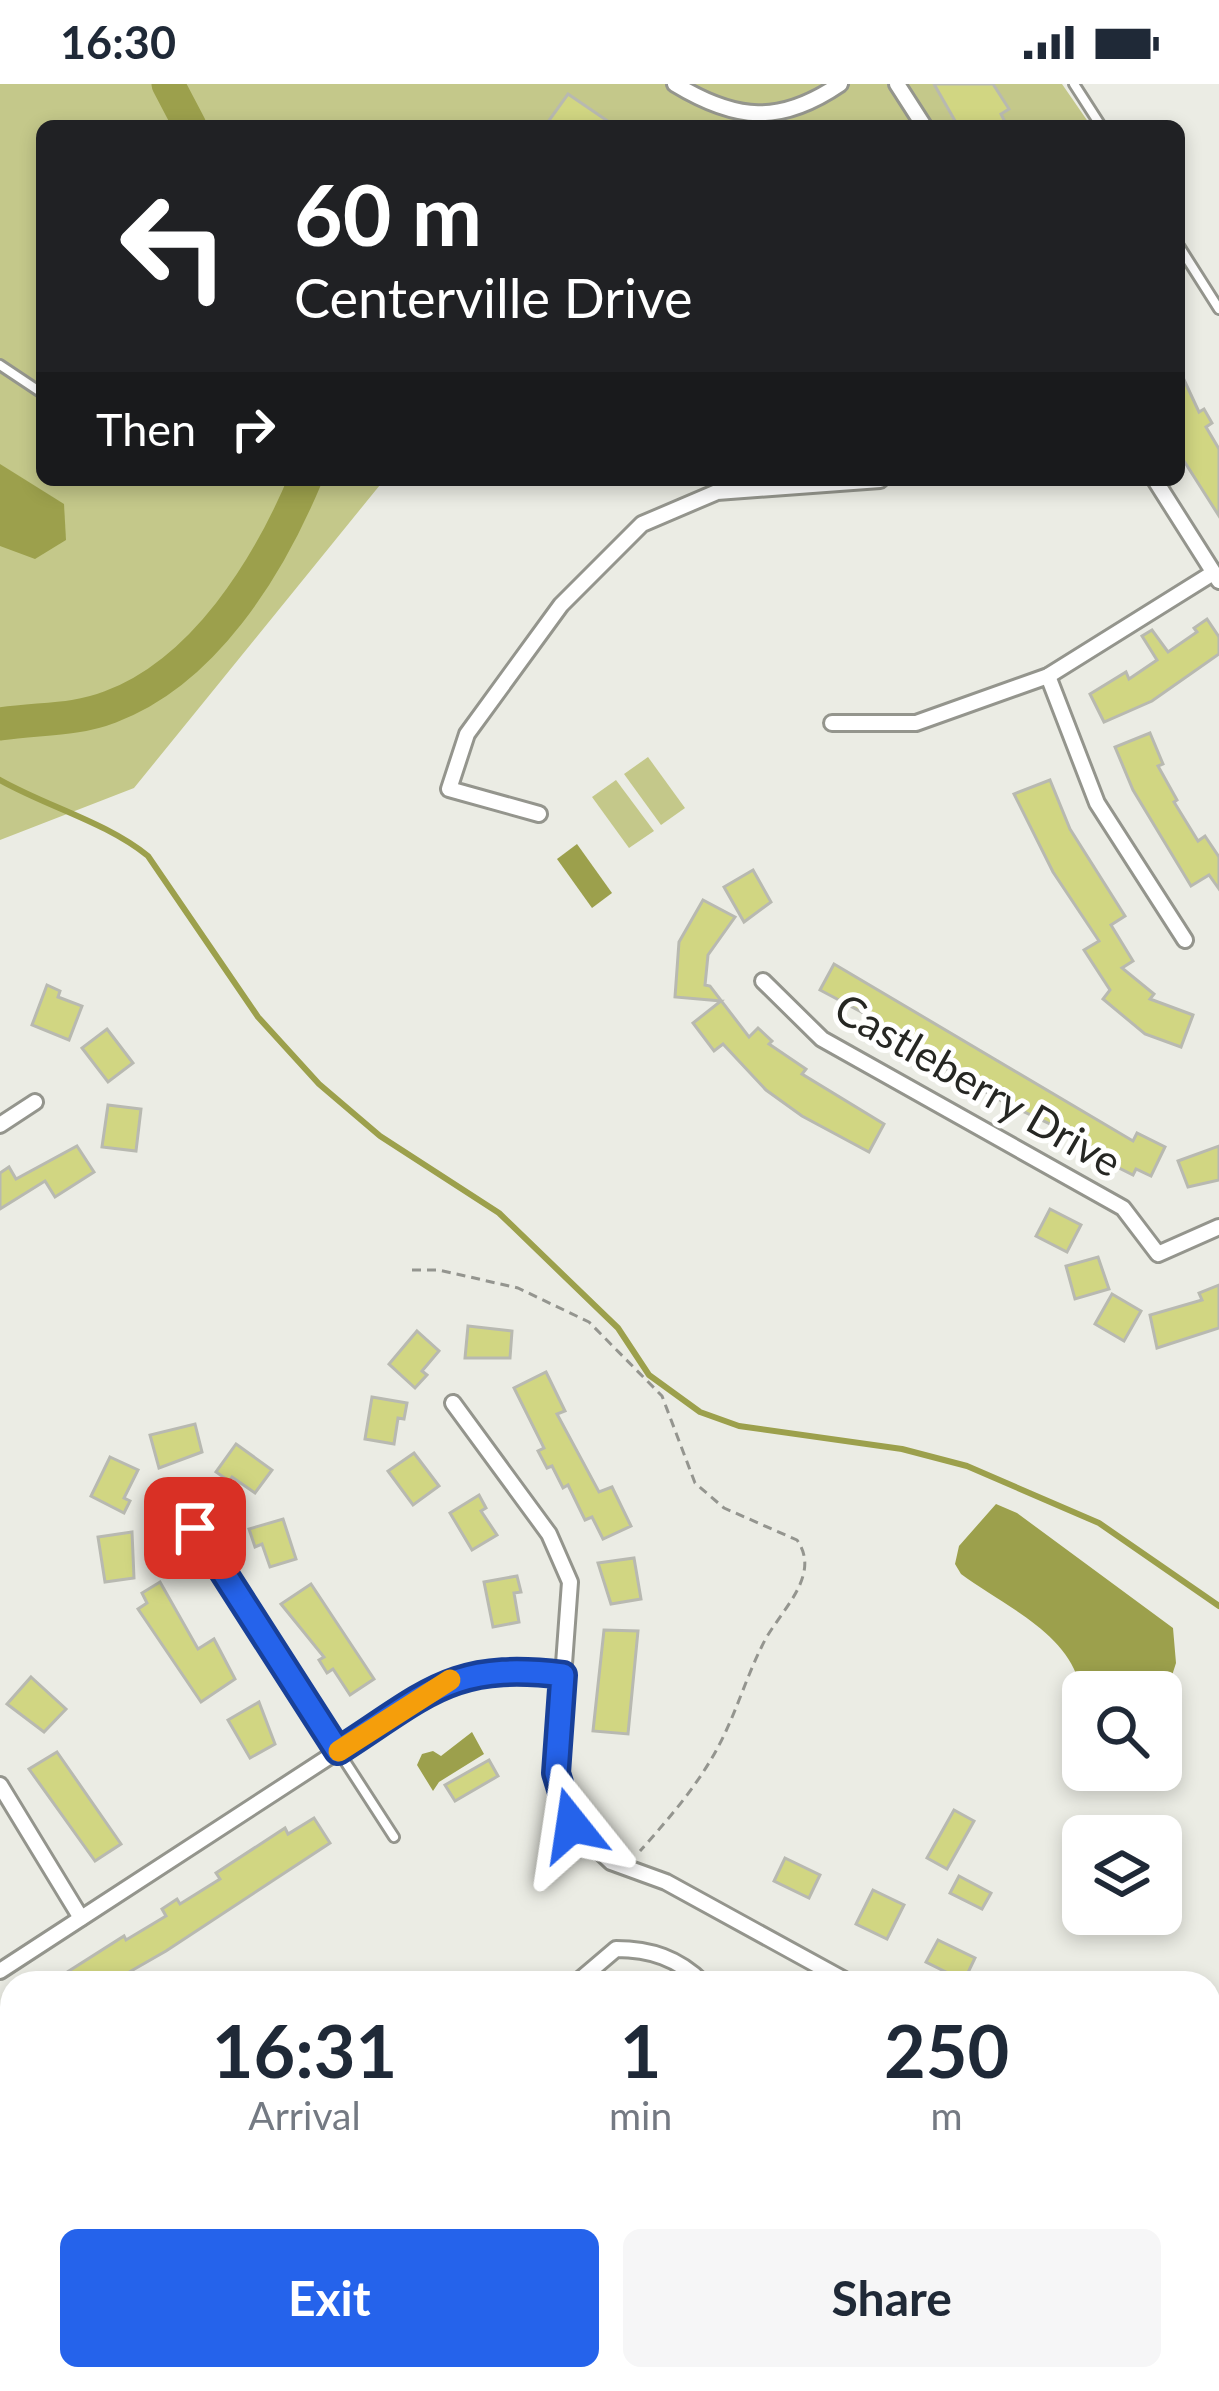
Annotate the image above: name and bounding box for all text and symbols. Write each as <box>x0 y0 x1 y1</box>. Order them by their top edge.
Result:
text: 16:30 <box>60 15 176 69</box>
text: 60 m <box>294 163 482 264</box>
icon: left <box>96 168 252 324</box>
text: Centerville Drive <box>294 265 693 330</box>
icon: right <box>220 396 286 462</box>
text: Then <box>96 402 196 456</box>
street label: Castleberry Drive <box>827 982 1130 1186</box>
pin <box>144 1477 246 1579</box>
icon: arrive <box>162 1495 228 1561</box>
map controls <box>1062 1671 1182 1935</box>
button: search <box>1062 1671 1182 1791</box>
position arrow <box>509 1762 635 1888</box>
button: layers <box>1062 1815 1182 1935</box>
text: 16:31 <box>212 2007 397 2093</box>
text: 1 <box>620 2007 662 2093</box>
text: 250 <box>884 2007 1009 2093</box>
text: Arrival <box>248 2092 361 2138</box>
text: min <box>609 2092 672 2138</box>
text: m <box>931 2092 963 2138</box>
button: Exit <box>60 2229 599 2367</box>
button: Share <box>623 2229 1161 2367</box>

